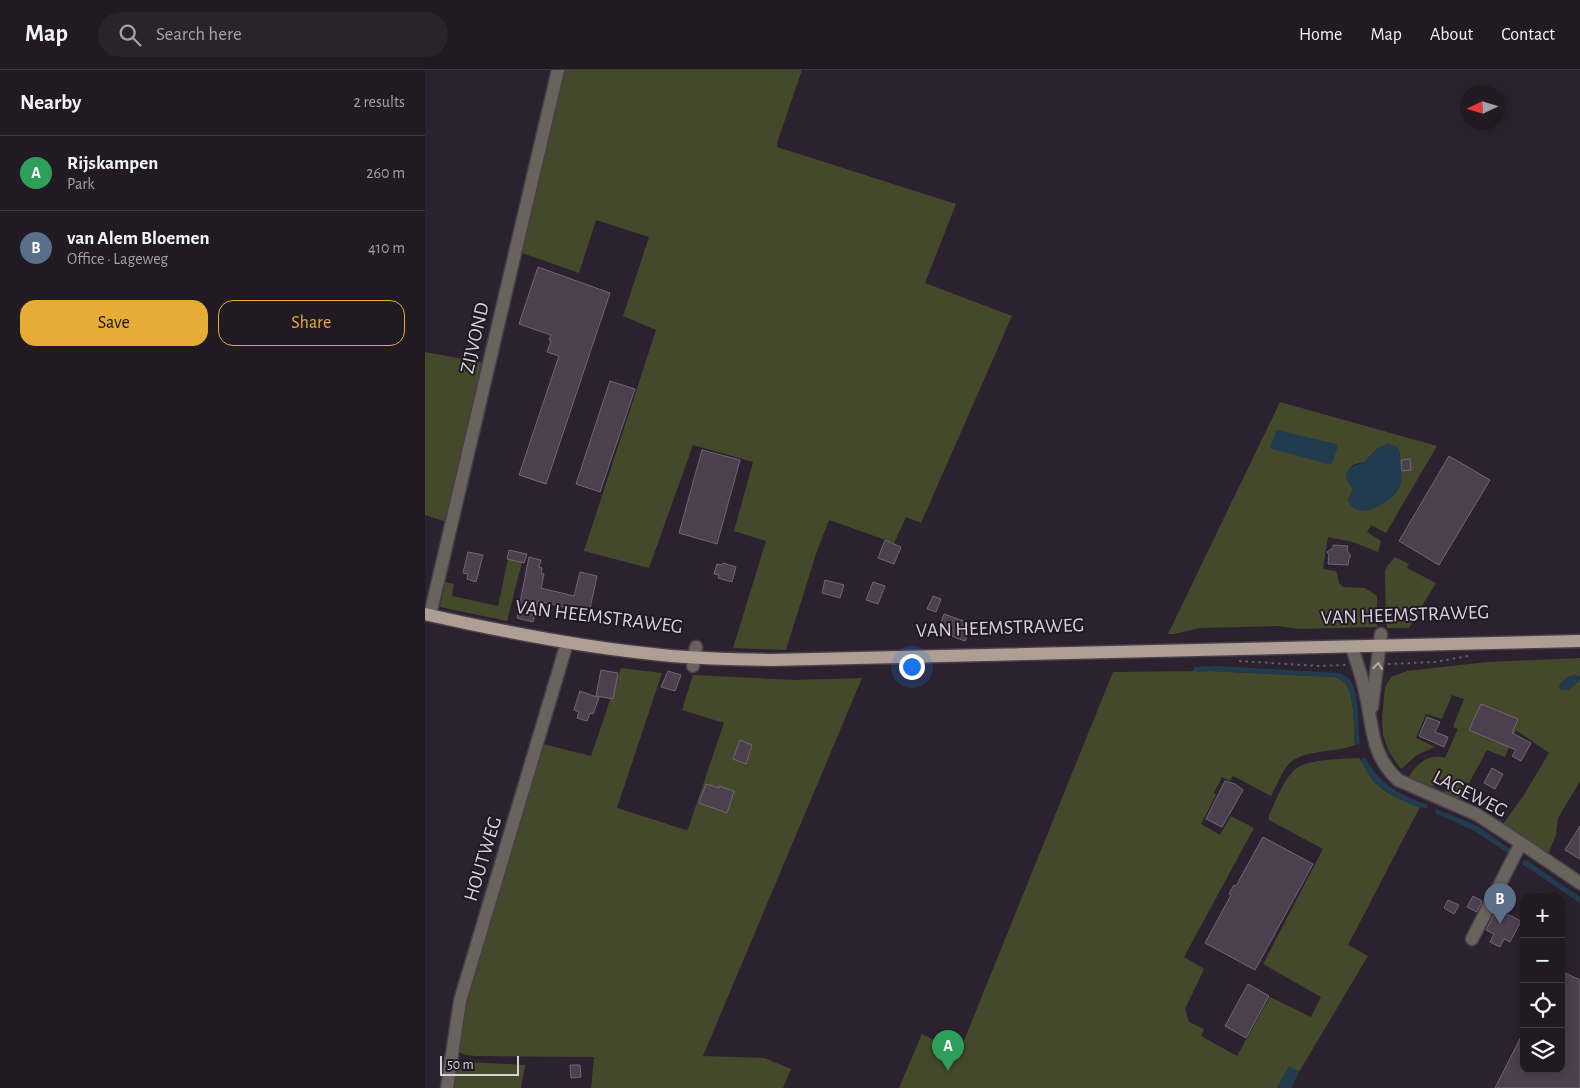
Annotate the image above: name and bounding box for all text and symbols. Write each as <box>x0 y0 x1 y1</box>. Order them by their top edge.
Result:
search box <box>98 12 448 57</box>
icon: search <box>116 21 144 49</box>
text: Map <box>25 22 68 46</box>
text: Search here <box>156 25 242 44</box>
text: Home <box>1299 26 1342 44</box>
text: Map <box>1370 26 1402 44</box>
text: About <box>1430 26 1473 44</box>
text: Contact <box>1501 26 1555 44</box>
north arrow <box>1460 85 1505 130</box>
text: Nearby <box>20 92 81 113</box>
text: 2 results <box>353 94 405 110</box>
text: Rijskampen <box>67 154 158 173</box>
text: A <box>31 165 41 181</box>
text: 260 m <box>366 165 405 181</box>
text: Park <box>67 176 95 192</box>
text: van Alem Bloemen <box>67 229 210 248</box>
text: B <box>31 240 41 256</box>
text: 410 m <box>368 240 405 256</box>
text: Office · Lageweg <box>67 251 168 267</box>
button: Save <box>20 300 208 346</box>
button: Share <box>218 300 405 346</box>
street label: ZIJVOND <box>457 301 493 375</box>
street label: VAN HEEMSTRAWEG <box>514 597 684 637</box>
street label: VAN HEEMSTRAWEG <box>1320 602 1490 628</box>
street label: VAN HEEMSTRAWEG <box>915 615 1085 641</box>
your location <box>899 654 925 680</box>
one-way arrow <box>1372 662 1383 670</box>
street label: LAGEWEG <box>1430 767 1510 821</box>
street label: HOUTWEG <box>461 814 505 904</box>
pin: B <box>1484 883 1516 924</box>
map controls <box>1520 893 1565 1073</box>
button: + <box>1520 893 1565 938</box>
button: − <box>1520 938 1565 983</box>
button: locate <box>1520 983 1565 1028</box>
button: layers <box>1520 1028 1565 1073</box>
pin: A <box>932 1030 964 1071</box>
scale bar <box>440 1053 519 1076</box>
text: 50 m <box>447 1058 474 1072</box>

